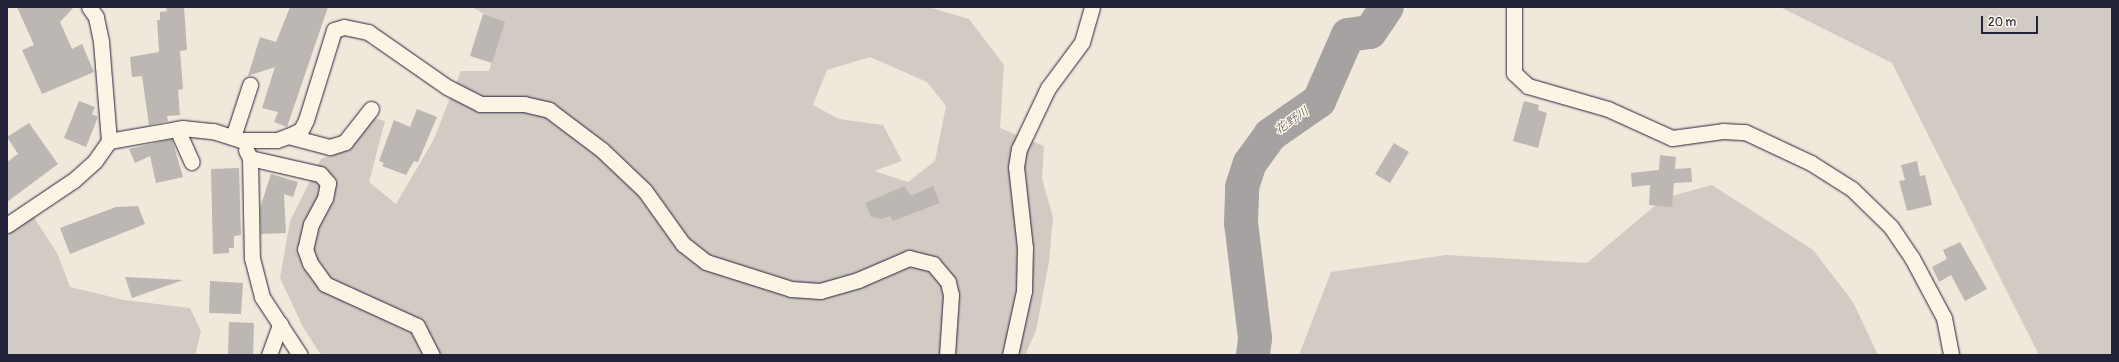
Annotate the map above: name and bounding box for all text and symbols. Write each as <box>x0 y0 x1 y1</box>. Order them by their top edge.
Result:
scale bar <box>1983 8 2040 34</box>
text: 20 m <box>1988 15 2016 30</box>
water label: 花野川 <box>1271 104 1313 138</box>

